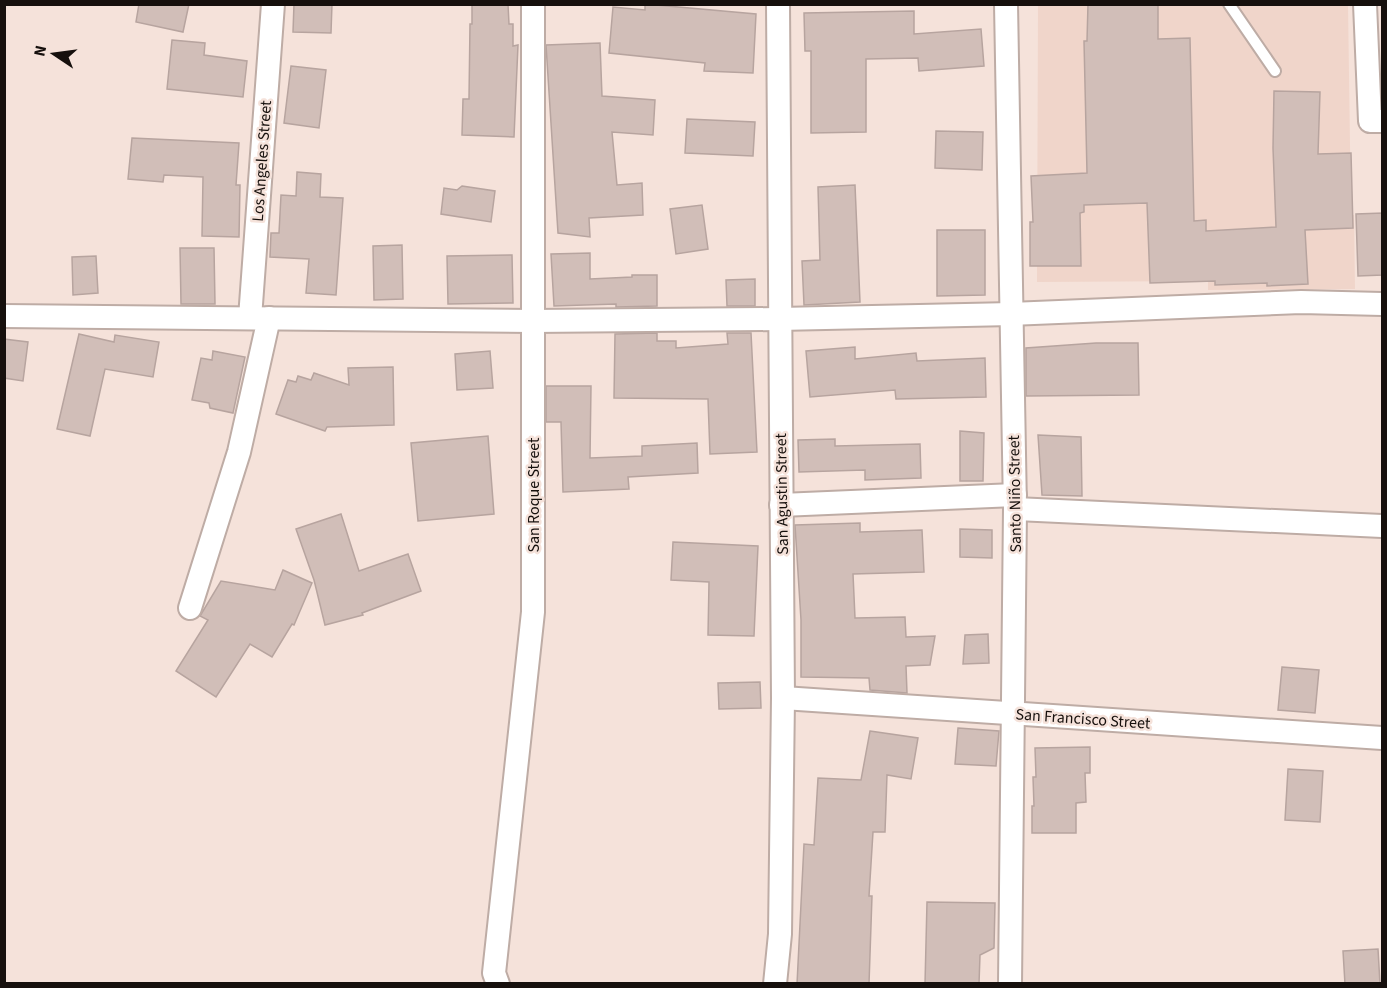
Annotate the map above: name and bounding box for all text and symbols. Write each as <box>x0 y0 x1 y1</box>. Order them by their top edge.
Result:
north arrow <box>24 24 84 84</box>
text: N <box>28 43 52 59</box>
street label: Los Angeles Street <box>247 99 277 222</box>
street label: San Agustin Street <box>770 432 794 555</box>
street label: Santo Niño Street <box>1003 435 1027 553</box>
street label: San Roque Street <box>523 437 545 552</box>
street label: San Francisco Street <box>1015 703 1152 735</box>

